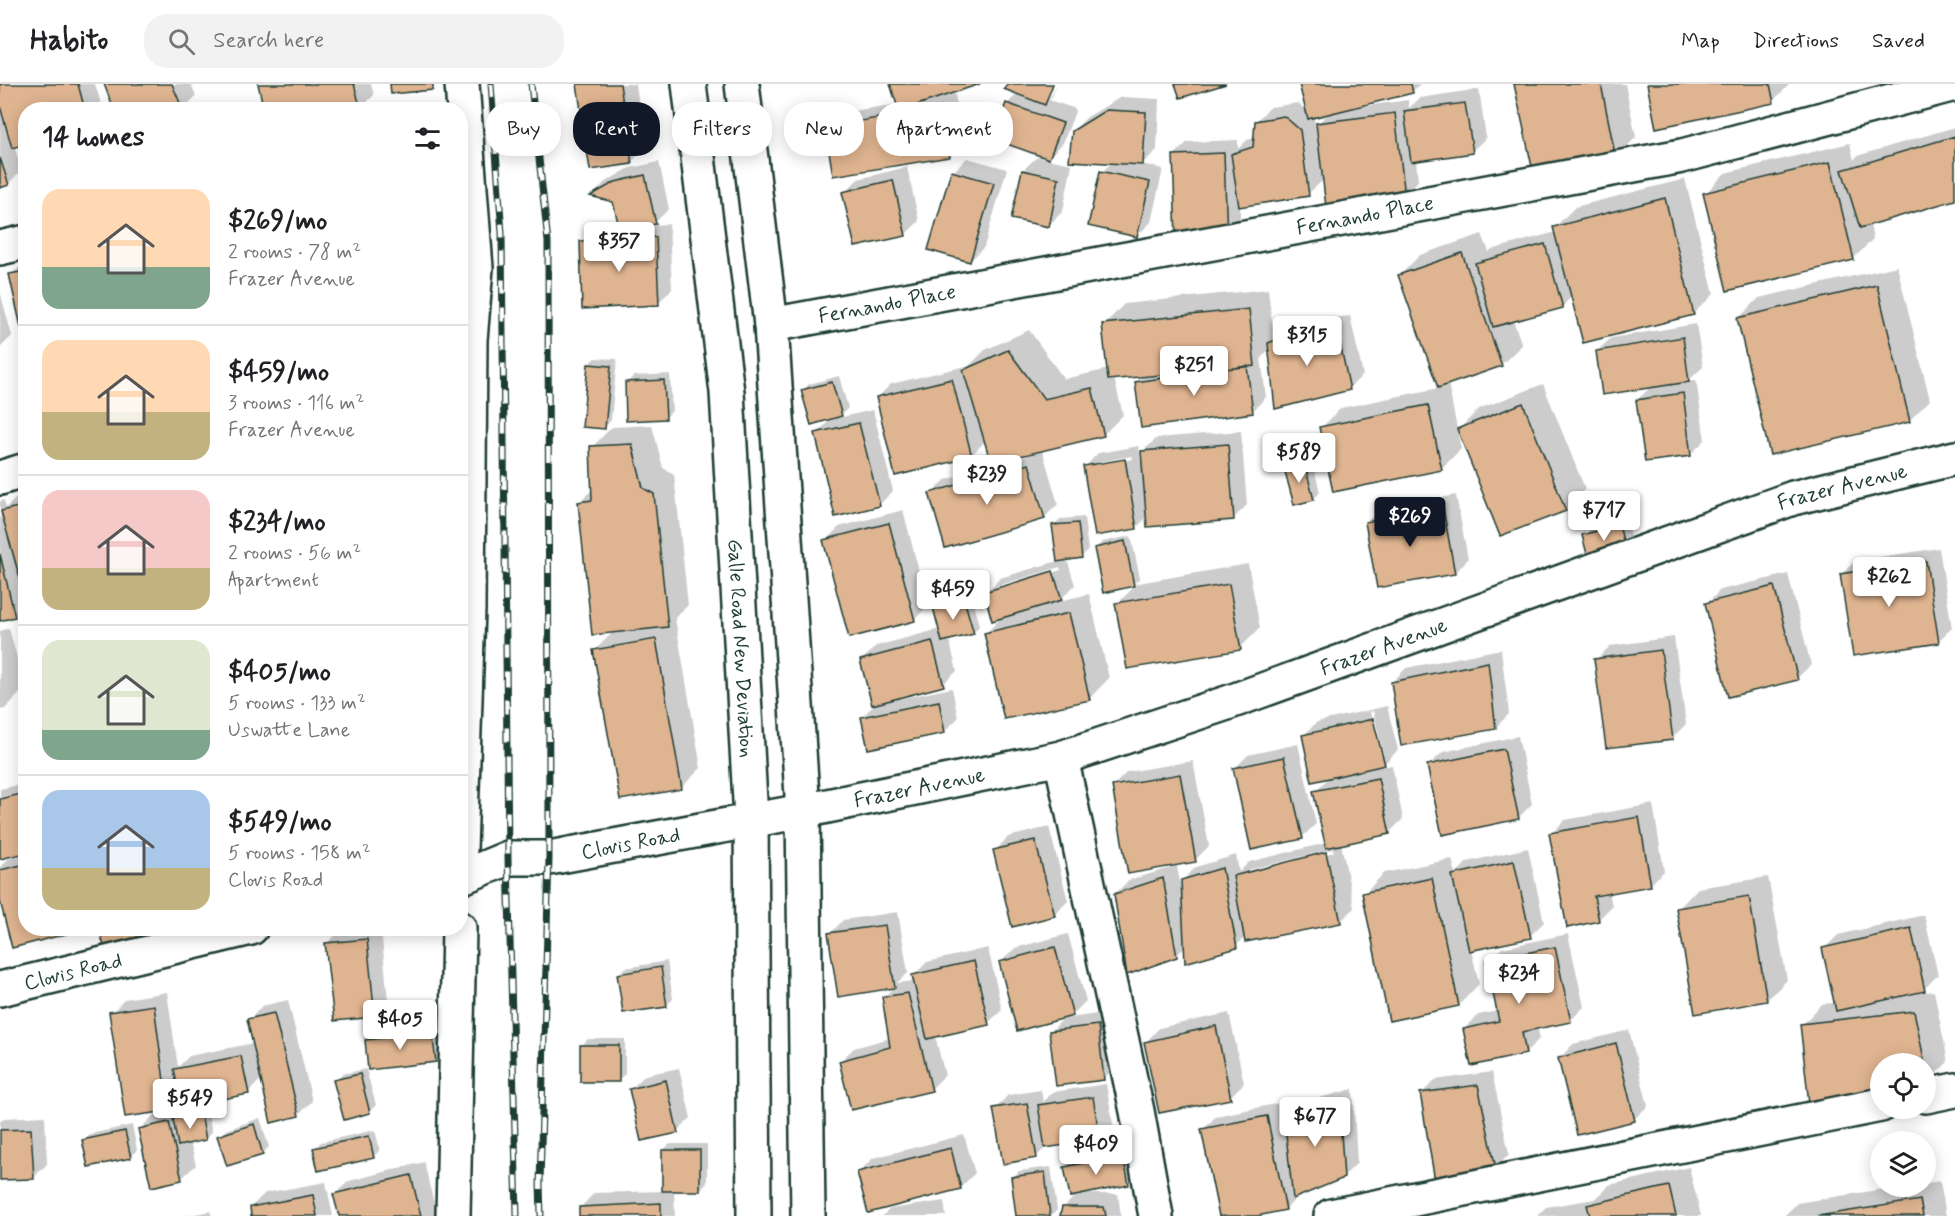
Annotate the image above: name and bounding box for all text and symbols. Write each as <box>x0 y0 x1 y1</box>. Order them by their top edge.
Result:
search box <box>144 14 564 68</box>
text: Habito <box>30 23 108 60</box>
icon: search <box>165 25 198 58</box>
text: Search here <box>213 27 324 55</box>
text: Map <box>1681 27 1720 55</box>
text: Directions <box>1753 27 1839 55</box>
text: Saved <box>1872 27 1925 55</box>
chip: Buy <box>486 102 561 156</box>
chip: Rent <box>573 102 660 156</box>
chip: Filters <box>672 102 772 156</box>
chip: New <box>784 102 864 156</box>
chip: Apartment <box>876 102 1013 156</box>
text: 14 homes <box>42 121 144 155</box>
icon: filters <box>411 122 444 155</box>
street label: Fernando Place <box>1294 189 1436 242</box>
text: $269/mo <box>228 205 327 239</box>
icon: home <box>90 213 162 285</box>
pin: $357 <box>583 222 655 273</box>
text: $357 <box>598 228 640 255</box>
text: 2 rooms · 78 m² <box>228 239 361 266</box>
text: Frazer Avenue <box>228 266 355 293</box>
street label: Fernando Place <box>816 278 958 331</box>
pin: $315 <box>1271 316 1343 367</box>
text: $315 <box>1287 322 1327 349</box>
pin: $251 <box>1158 346 1230 397</box>
text: $251 <box>1174 352 1214 379</box>
text: $459/mo <box>228 356 329 390</box>
icon: home <box>90 364 162 436</box>
text: 3 rooms · 116 m² <box>228 390 364 417</box>
text: Frazer Avenue <box>228 417 355 444</box>
pin: $589 <box>1263 433 1335 484</box>
text: $589 <box>1276 439 1322 466</box>
pin: $239 <box>951 455 1023 506</box>
street label: Frazer Avenue <box>1773 457 1910 518</box>
text: $239 <box>967 461 1007 488</box>
pin: $717 <box>1568 491 1640 542</box>
pin: $269 <box>1374 497 1446 548</box>
text: $717 <box>1582 497 1626 524</box>
text: $269 <box>1388 503 1432 530</box>
text: $234/mo <box>228 506 326 540</box>
icon: home <box>90 514 162 586</box>
street label: Galle Road New Deviation <box>720 538 761 759</box>
text: 2 rooms · 56 m² <box>228 540 361 567</box>
pin: $262 <box>1853 557 1925 608</box>
text: $262 <box>1867 563 1911 590</box>
text: Apartment <box>228 567 319 594</box>
pin: $459 <box>917 570 989 621</box>
text: $459 <box>931 576 975 603</box>
street label: Frazer Avenue <box>1316 611 1451 683</box>
text: $405/mo <box>228 656 331 690</box>
icon: home <box>90 664 162 736</box>
text: 5 rooms · 133 m² <box>228 690 366 717</box>
text: Uswatte Lane <box>228 717 350 744</box>
street label: Frazer Avenue <box>851 761 988 815</box>
text: $549/mo <box>228 806 332 840</box>
icon: home <box>90 814 162 886</box>
street label: Clovis Road <box>579 821 683 867</box>
text: 5 rooms · 158 m² <box>228 840 371 867</box>
text: Clovis Road <box>228 867 323 894</box>
street label: Clovis Road <box>21 947 125 998</box>
pin: $234 <box>1483 954 1555 1005</box>
text: $234 <box>1498 960 1540 987</box>
pin: $405 <box>364 1000 436 1051</box>
text: $405 <box>377 1006 423 1033</box>
map controls <box>1870 1053 1936 1197</box>
button: locate <box>1870 1053 1936 1119</box>
pin: $549 <box>154 1079 226 1130</box>
text: $549 <box>167 1085 213 1112</box>
pin: $677 <box>1279 1097 1351 1148</box>
text: $677 <box>1293 1103 1337 1130</box>
pin: $409 <box>1060 1125 1132 1176</box>
text: $409 <box>1073 1131 1119 1158</box>
button: layers <box>1870 1131 1936 1197</box>

